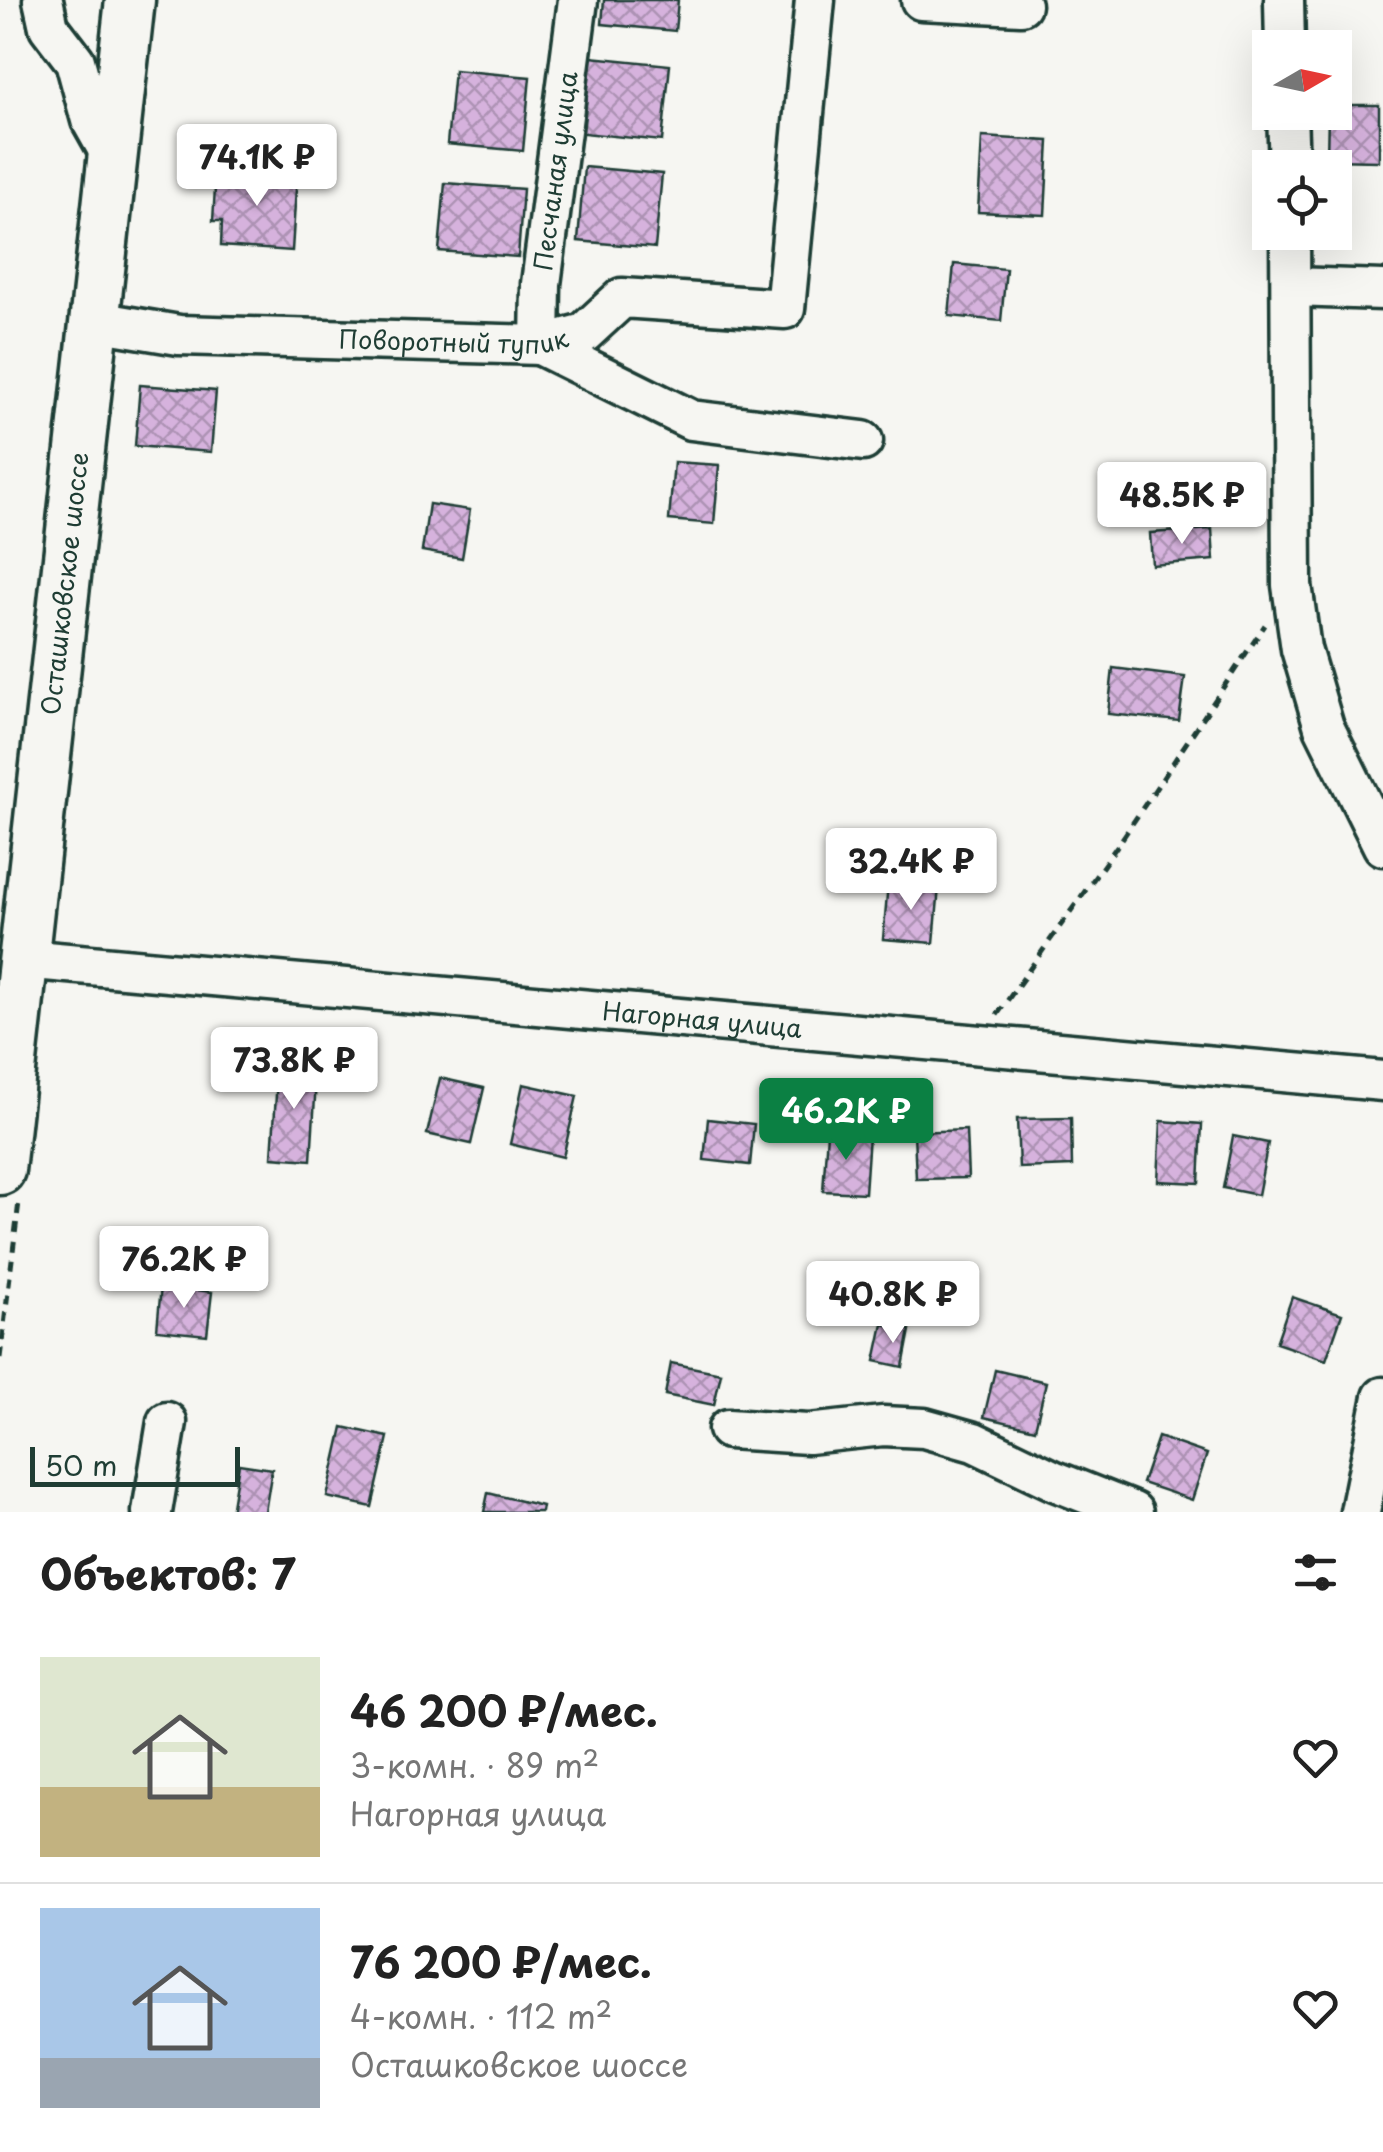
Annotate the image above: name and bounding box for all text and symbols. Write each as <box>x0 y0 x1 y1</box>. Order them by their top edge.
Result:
north arrow <box>1252 30 1352 130</box>
map controls <box>1252 30 1352 250</box>
street label: Песчаная улица <box>523 69 587 273</box>
pin: 74.1K ₽ <box>165 124 349 209</box>
text: 74.1K ₽ <box>199 132 315 180</box>
button: locate <box>1252 150 1352 250</box>
street label: Поворотный тупик <box>338 318 572 363</box>
street label: Осташковское шоссе <box>31 450 98 717</box>
pin: 48.5K ₽ <box>1090 462 1274 547</box>
text: 48.5K ₽ <box>1119 470 1245 518</box>
pin: 32.4K ₽ <box>819 828 1003 913</box>
text: 32.4K ₽ <box>848 836 974 884</box>
street label: Нагорная улица <box>601 991 804 1047</box>
pin: 73.8K ₽ <box>202 1027 386 1112</box>
text: 73.8K ₽ <box>233 1035 355 1083</box>
pin: 46.2K ₽ <box>754 1078 938 1163</box>
text: 46.2K ₽ <box>781 1086 911 1134</box>
pin: 76.2K ₽ <box>92 1226 276 1311</box>
text: 76.2K ₽ <box>121 1234 247 1282</box>
pin: 40.8K ₽ <box>801 1261 985 1346</box>
text: 40.8K ₽ <box>828 1269 958 1317</box>
scale bar <box>30 1442 240 1486</box>
text: 50 m <box>45 1443 118 1486</box>
text: Объектов: 7 <box>40 1541 296 1604</box>
icon: filters <box>1288 1545 1343 1600</box>
text: 46 200 ₽/мес. <box>350 1678 658 1741</box>
icon: home <box>120 1697 240 1817</box>
icon: heart <box>1288 1730 1343 1785</box>
text: 3-комн. · 89 m² <box>350 1741 599 1789</box>
text: Нагорная улица <box>350 1789 606 1837</box>
text: 76 200 ₽/мес. <box>350 1929 652 1992</box>
icon: home <box>120 1948 240 2068</box>
icon: heart <box>1288 1981 1343 2036</box>
text: 4-комн. · 112 m² <box>350 1992 612 2040</box>
text: Осташковское шоссе <box>350 2040 688 2088</box>

